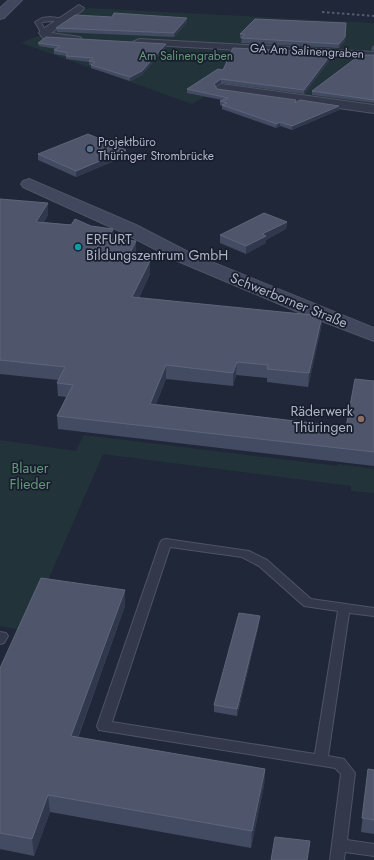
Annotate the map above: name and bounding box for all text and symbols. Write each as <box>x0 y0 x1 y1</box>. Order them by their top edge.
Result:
street label: GA Am Salinengraben <box>249 39 365 63</box>
park label: Am Salinengraben <box>139 47 233 65</box>
place label: Projektbüro Thüringer Strombrücke <box>98 133 214 165</box>
marker: Projektbüro Thüringer Strombrücke <box>85 144 95 154</box>
place label: ERFURT Bildungszentrum GmbH <box>86 229 228 265</box>
marker: ERFURT Bildungszentrum GmbH <box>73 242 83 252</box>
street label: Schwerborner Straße <box>227 267 351 333</box>
place label: Räderwerk Thüringen <box>290 401 354 437</box>
marker: Räderwerk Thüringen <box>356 414 366 424</box>
park label: Blauer Flieder <box>9 458 51 494</box>

